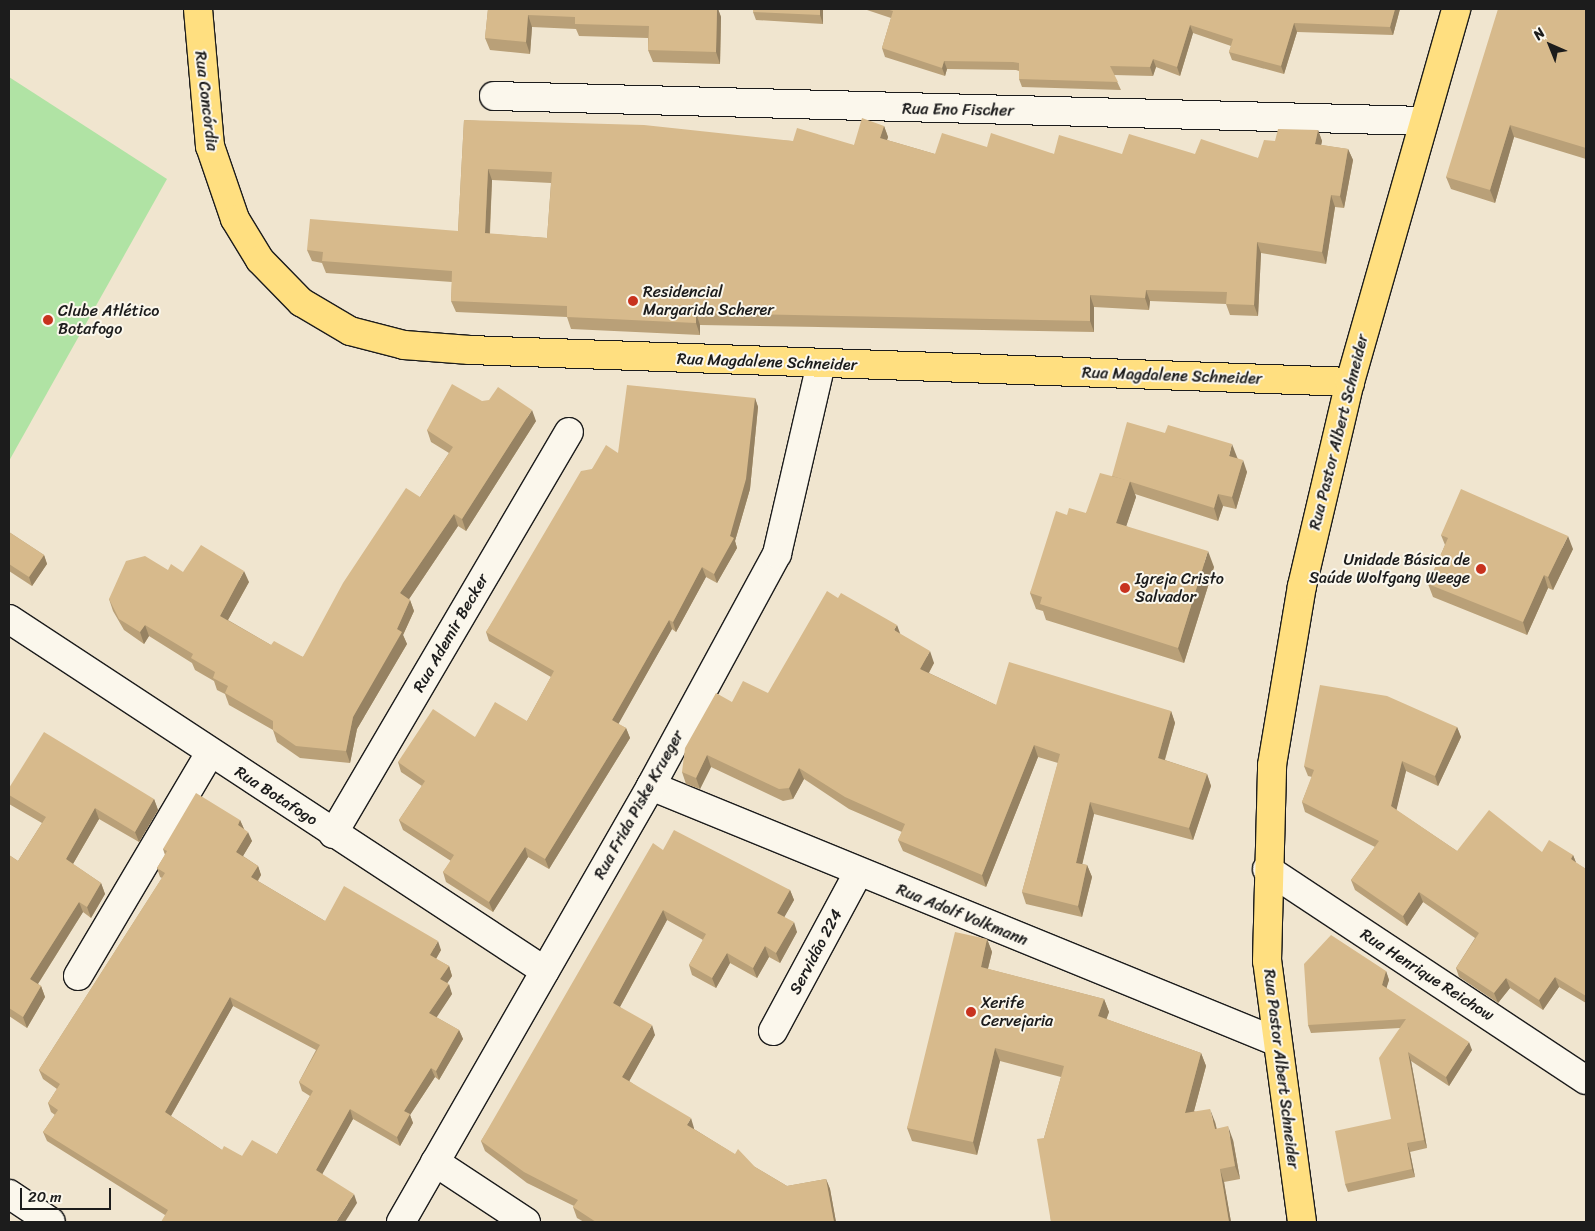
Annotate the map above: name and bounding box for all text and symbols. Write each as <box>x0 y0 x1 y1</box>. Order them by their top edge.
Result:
north arrow <box>1525 20 1575 70</box>
text: N <box>1527 21 1551 46</box>
street label: Rua Concórdia <box>190 50 222 152</box>
street label: Rua Eno Fischer <box>902 99 1014 121</box>
place label: Residencial Margarida Scherer <box>643 282 774 320</box>
marker: Residencial Margarida Scherer <box>627 295 639 307</box>
place label: Clube Atlético Botafogo <box>58 301 159 339</box>
marker: Clube Atlético Botafogo <box>42 314 54 326</box>
street label: Rua Pastor Albert Schneider <box>1305 332 1373 532</box>
street label: Rua Magdalene Schneider <box>677 349 857 375</box>
street label: Rua Magdalene Schneider <box>1082 363 1262 389</box>
place label: Unidade Básica de Saúde Wolfgang Weege <box>1309 550 1470 588</box>
marker: Unidade Básica de Saúde Wolfgang Weege <box>1474 562 1488 576</box>
place label: Igreja Cristo Salvador <box>1135 569 1224 607</box>
street label: Rua Ademir Becker <box>409 570 493 696</box>
marker: Igreja Cristo Salvador <box>1119 582 1131 594</box>
street label: Rua Frida Piske Krueger <box>590 727 688 883</box>
street label: Rua Botafogo <box>231 762 321 830</box>
street label: Rua Adolf Volkmann <box>893 880 1031 950</box>
street label: Servidão 224 <box>786 906 846 998</box>
street label: Rua Henrique Reichow <box>1356 924 1498 1026</box>
street label: Rua Pastor Albert Schneider <box>1259 968 1303 1170</box>
place label: Xerife Cervejaria <box>981 993 1053 1031</box>
marker: Xerife Cervejaria <box>965 1006 977 1018</box>
scale bar <box>22 1178 114 1210</box>
text: 20 m <box>28 1184 62 1210</box>

